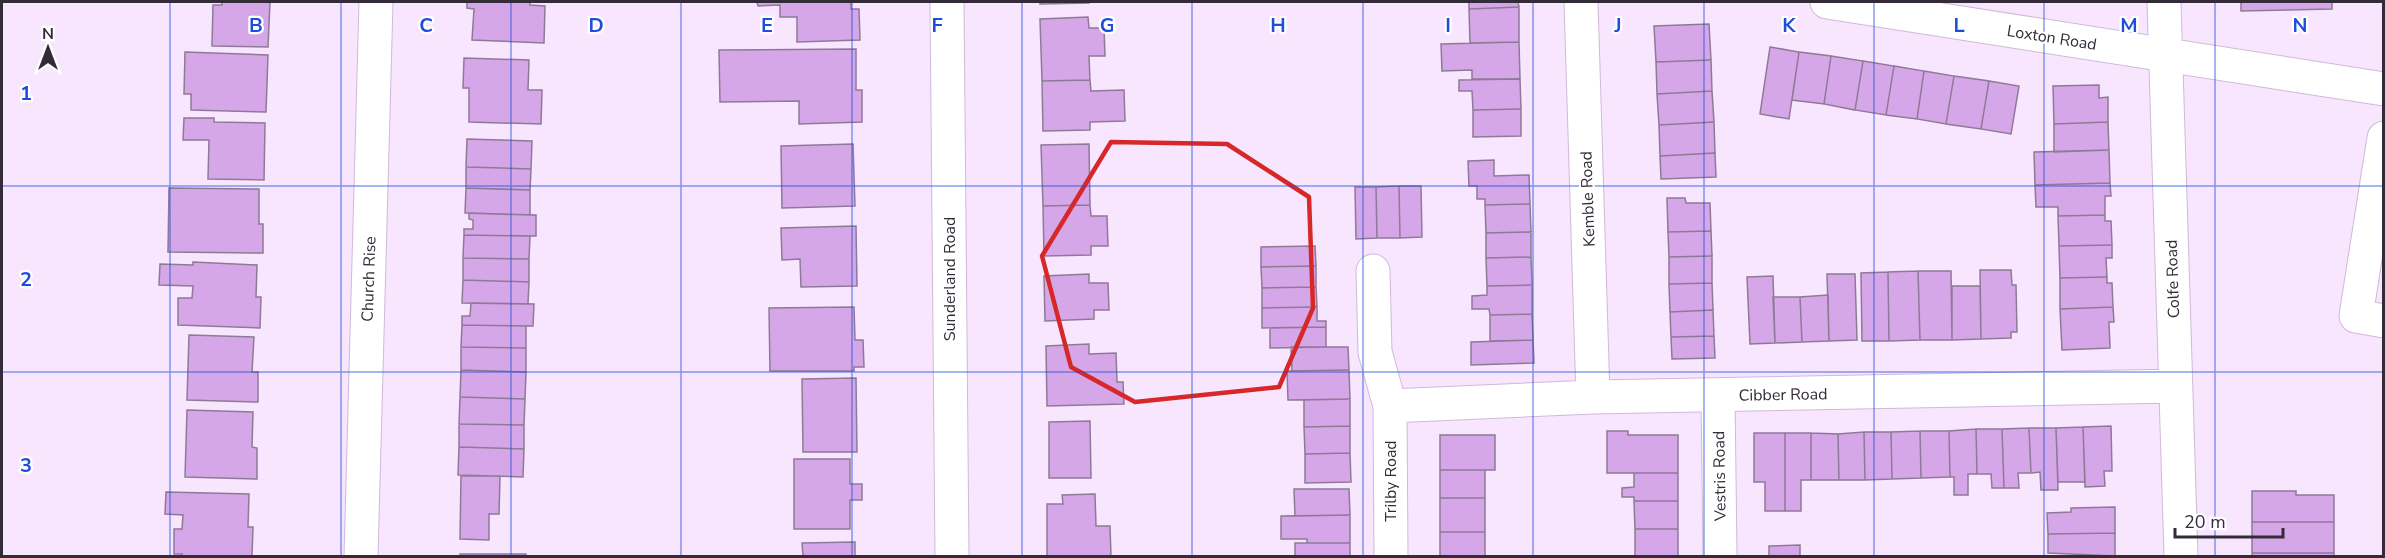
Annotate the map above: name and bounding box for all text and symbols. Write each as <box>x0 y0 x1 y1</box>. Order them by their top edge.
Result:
text: B <box>249 12 263 39</box>
text: C <box>419 12 433 39</box>
text: D <box>588 12 604 39</box>
text: E <box>761 12 773 39</box>
text: F <box>931 12 943 39</box>
text: G <box>1100 12 1114 39</box>
text: H <box>1270 12 1286 39</box>
text: I <box>1445 12 1451 39</box>
text: J <box>1613 12 1622 39</box>
text: K <box>1782 12 1796 39</box>
text: L <box>1953 12 1965 39</box>
text: M <box>2120 12 2138 39</box>
text: N <box>2293 12 2307 39</box>
north arrow <box>18 18 78 78</box>
street label: Loxton Road <box>2005 20 2098 56</box>
text: N <box>42 23 54 45</box>
text: 1 <box>20 80 32 107</box>
street label: Kemble Road <box>1575 151 1601 247</box>
street label: Sunderland Road <box>939 217 961 341</box>
street label: Church Rise <box>357 236 381 322</box>
street label: Colfe Road <box>2161 239 2185 319</box>
text: 2 <box>20 266 32 293</box>
street label: Cibber Road <box>1738 383 1828 407</box>
street label: Vestris Road <box>1708 431 1732 522</box>
street label: Trilby Road <box>1380 440 1402 522</box>
text: 3 <box>20 452 32 479</box>
scale bar <box>2175 501 2283 539</box>
text: 20 m <box>2184 510 2226 534</box>

